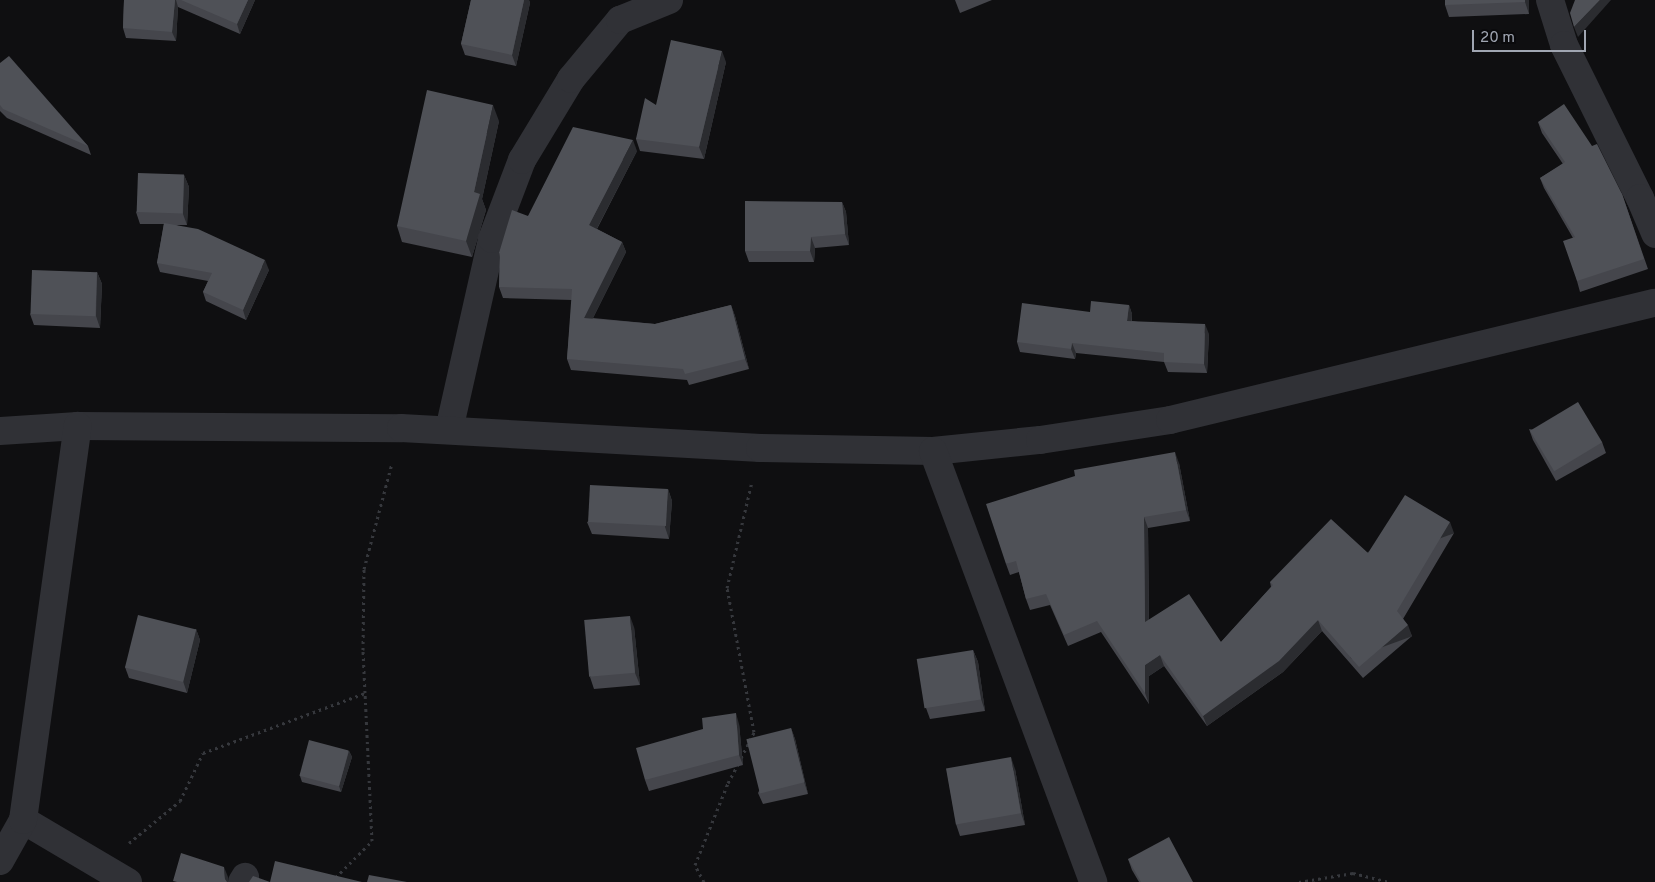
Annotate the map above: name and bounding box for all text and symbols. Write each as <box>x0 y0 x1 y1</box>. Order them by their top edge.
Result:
scale bar <box>1475 20 1589 52</box>
text: 20 m <box>1480 29 1515 48</box>

